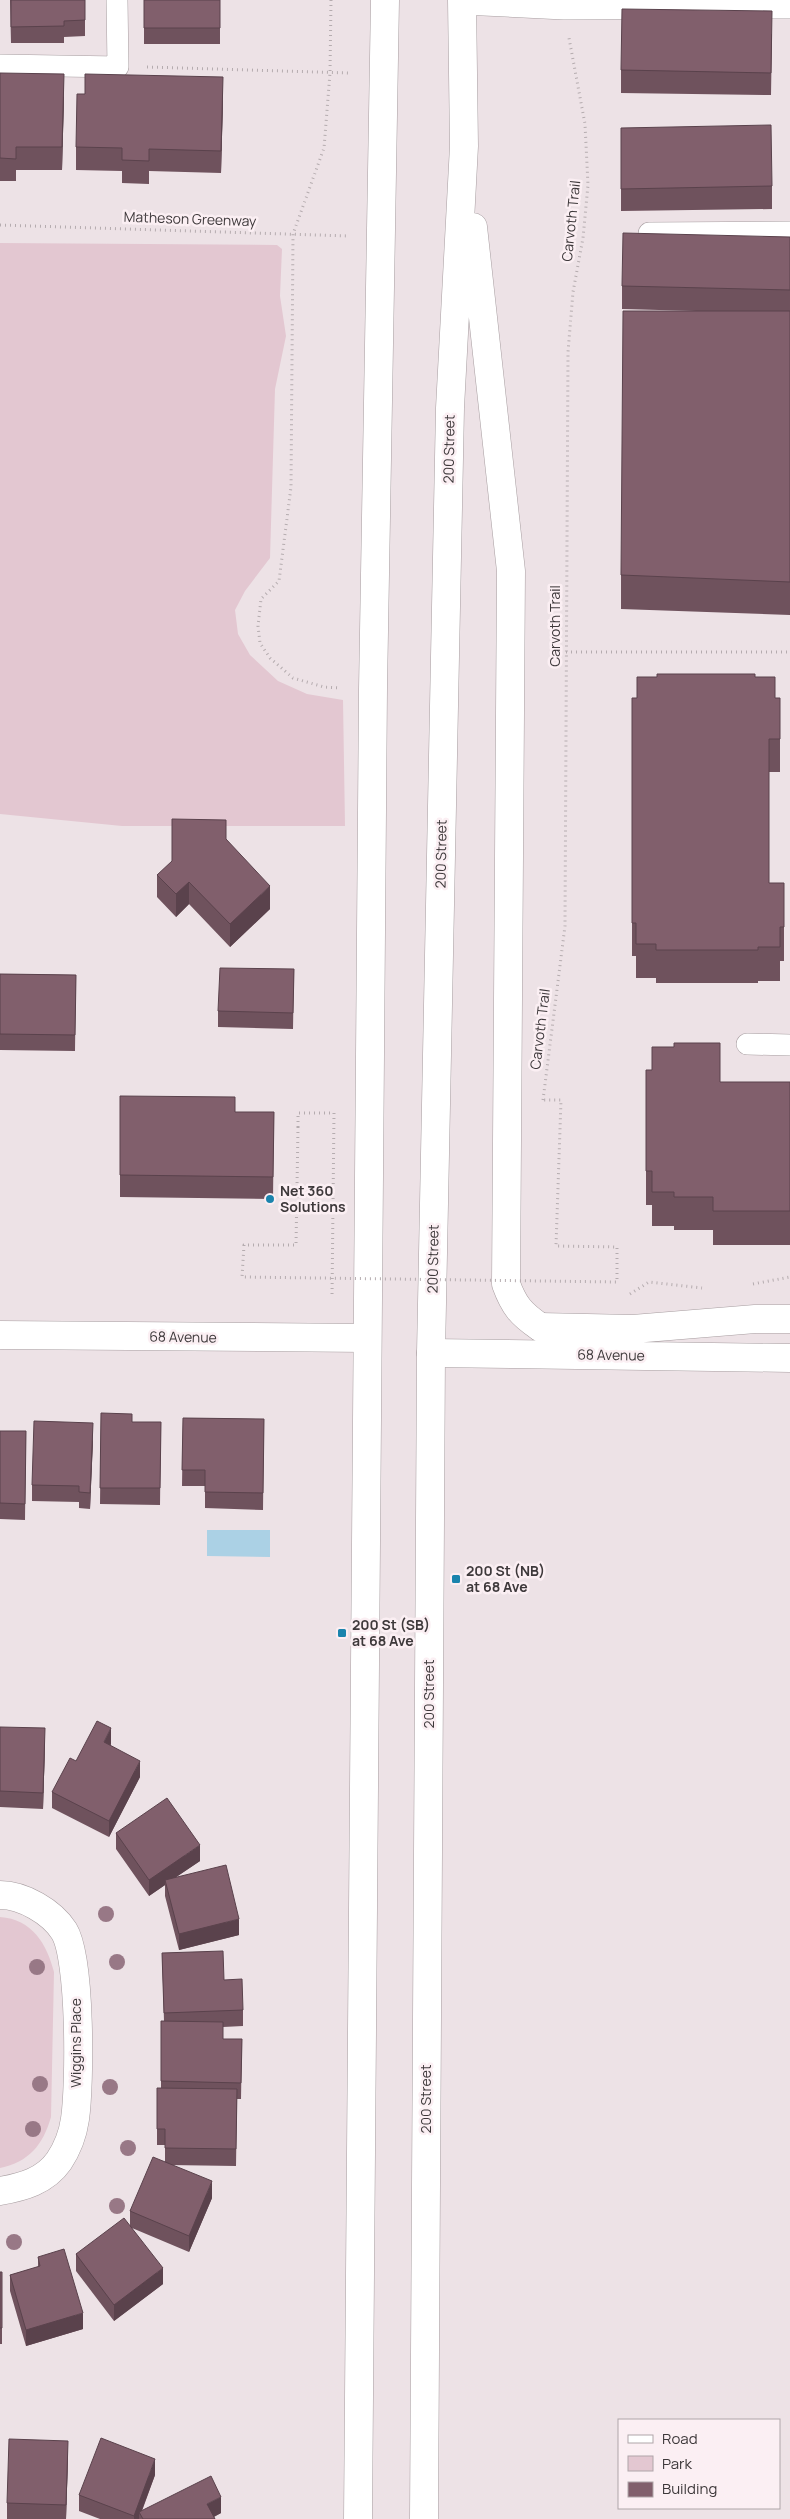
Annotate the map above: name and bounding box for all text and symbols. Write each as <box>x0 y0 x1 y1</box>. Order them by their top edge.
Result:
street label: Carvoth Trail <box>557 179 584 262</box>
street label: Matheson Greenway <box>123 207 257 230</box>
street label: 200 Street <box>438 414 459 484</box>
street label: Carvoth Trail <box>545 585 564 667</box>
street label: 200 Street <box>430 819 451 889</box>
street label: Carvoth Trail <box>525 987 554 1071</box>
place label: Net 360 Solutions <box>280 1181 346 1216</box>
marker: Net 360 Solutions <box>264 1193 276 1205</box>
street label: 200 Street <box>422 1224 443 1294</box>
street label: 68 Avenue <box>149 1326 217 1347</box>
street label: 68 Avenue <box>577 1344 645 1365</box>
place label: 200 St (NB) at 68 Ave <box>466 1561 545 1596</box>
marker: 200 St (NB) at 68 Ave <box>450 1573 462 1585</box>
place label: 200 St (SB) at 68 Ave <box>352 1615 430 1650</box>
marker: 200 St (SB) at 68 Ave <box>336 1627 348 1639</box>
street label: 200 Street <box>419 1659 438 1728</box>
street label: Wiggins Place <box>66 1998 85 2088</box>
street label: 200 Street <box>416 2064 435 2133</box>
legend <box>618 2419 780 2509</box>
text: Road <box>662 2428 698 2449</box>
text: Park <box>662 2453 692 2474</box>
text: Building <box>662 2478 717 2499</box>

